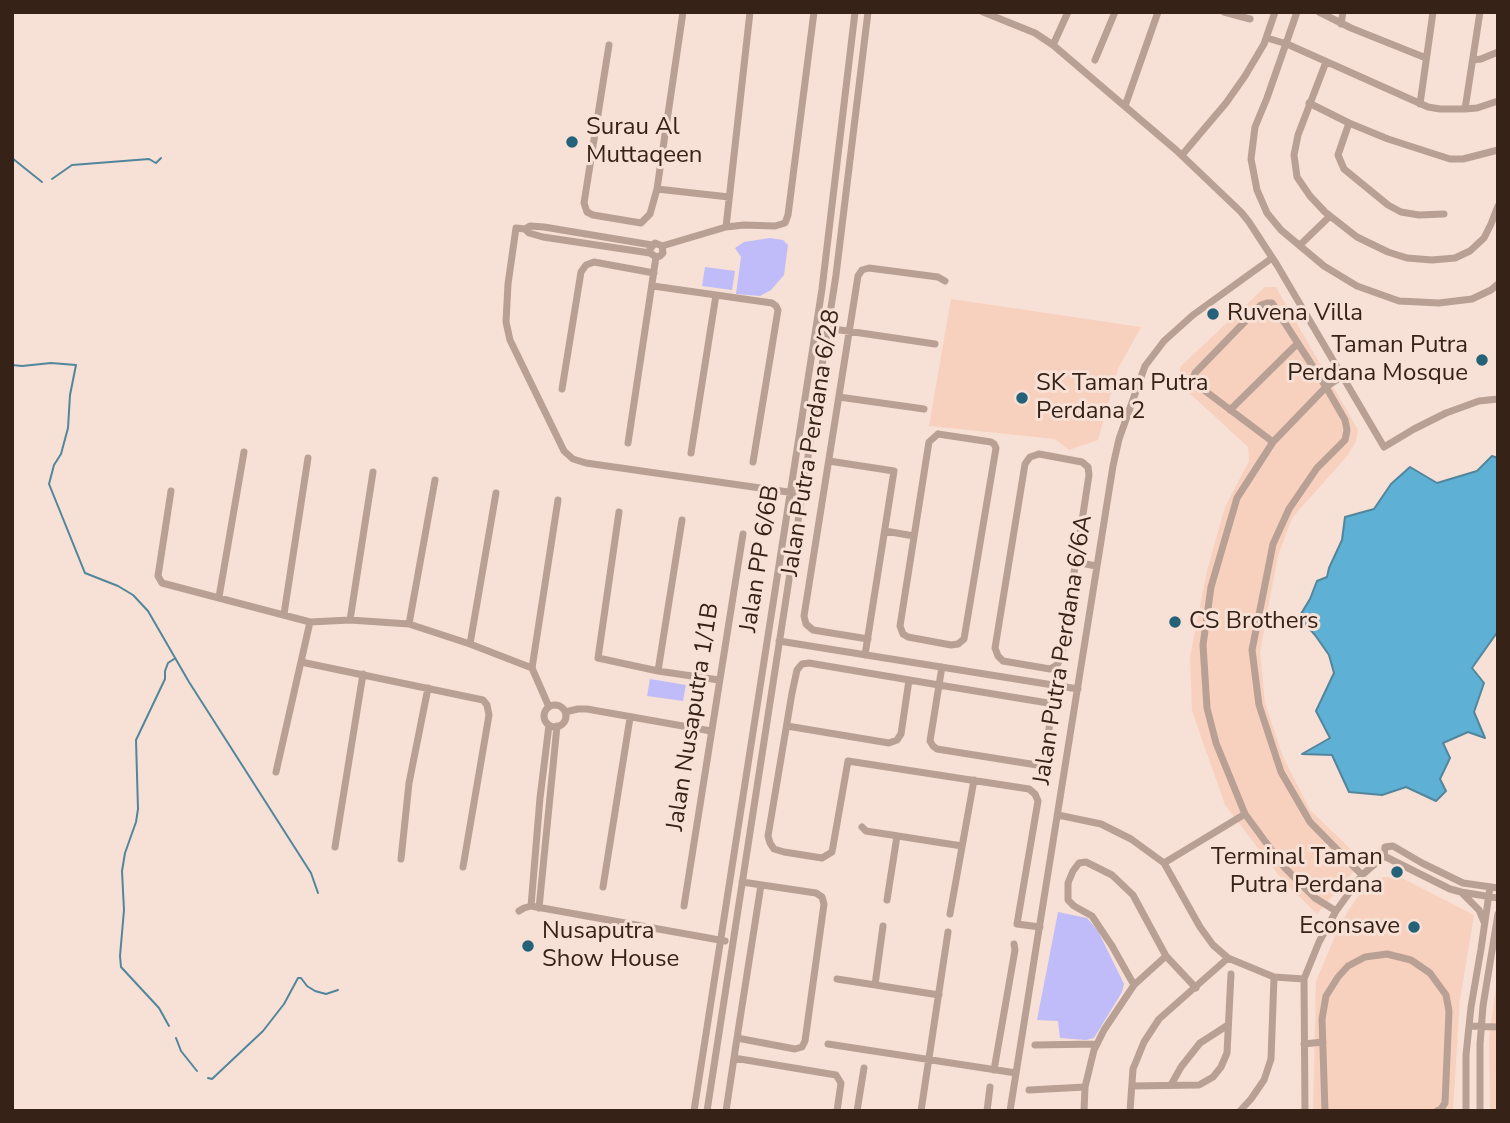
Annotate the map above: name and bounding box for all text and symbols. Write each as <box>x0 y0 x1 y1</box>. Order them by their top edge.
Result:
place label: Surau Al Muttaqeen <box>586 114 702 170</box>
marker: Surau Al Muttaqeen <box>564 134 580 150</box>
place label: Ruvena Villa <box>1227 300 1363 328</box>
marker: Ruvena Villa <box>1205 306 1221 322</box>
street label: Jalan Putra Perdana 6/28 <box>777 308 847 578</box>
place label: Taman Putra Perdana Mosque <box>1287 332 1468 388</box>
marker: Taman Putra Perdana Mosque <box>1474 352 1490 368</box>
place label: SK Taman Putra Perdana 2 <box>1036 370 1208 426</box>
marker: SK Taman Putra Perdana 2 <box>1014 390 1030 406</box>
street label: Jalan PP 6/6B <box>735 483 787 635</box>
street label: Jalan Putra Perdana 6/6A <box>1028 513 1100 787</box>
street label: Jalan Nusaputra 1/1B <box>662 601 726 833</box>
place label: CS Brothers <box>1189 608 1318 636</box>
marker: CS Brothers <box>1167 614 1183 630</box>
place label: Terminal Taman Putra Perdana <box>1211 844 1383 900</box>
marker: Terminal Taman Putra Perdana <box>1389 864 1405 880</box>
place label: Econsave <box>1299 913 1400 941</box>
place label: Nusaputra Show House <box>542 918 679 974</box>
marker: Econsave <box>1406 919 1422 935</box>
marker: Nusaputra Show House <box>520 938 536 954</box>

